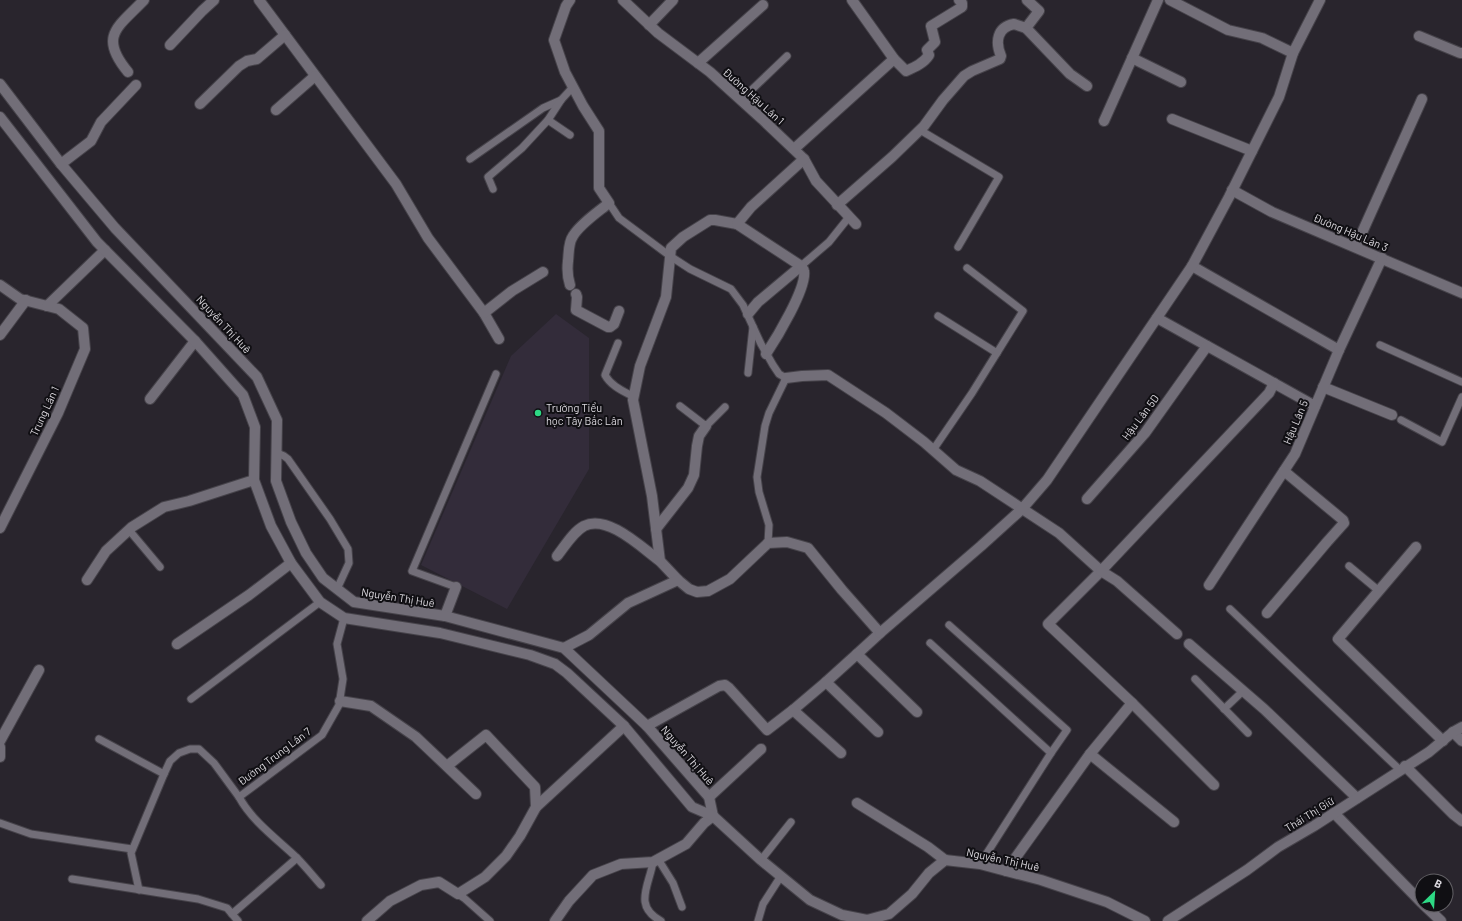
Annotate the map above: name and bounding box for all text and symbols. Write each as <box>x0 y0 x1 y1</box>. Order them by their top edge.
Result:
street label: Đường Hậu Lân 1 <box>721 65 787 127</box>
street label: Đường Hậu Lân 3 <box>1312 210 1390 254</box>
street label: Nguyễn Thị Huê <box>194 292 254 356</box>
street label: Trung Lân 1 <box>27 384 61 438</box>
street label: Hậu Lân 5D <box>1119 392 1161 442</box>
street label: Hậu Lân 5 <box>1280 398 1310 446</box>
place label: Trường Tiểu học Tây Bắc Lân <box>546 401 623 427</box>
marker: Trường Tiểu học Tây Bắc Lân <box>533 408 543 418</box>
street label: Nguyễn Thị Huê <box>360 585 436 609</box>
street label: Nguyễn Thị Huê <box>659 723 717 787</box>
street label: Đường Trung Lân 7 <box>235 724 313 788</box>
street label: Thái Thị Giữ <box>1282 793 1337 834</box>
street label: Nguyễn Thị Huê <box>965 845 1041 873</box>
north arrow <box>1414 873 1454 913</box>
text: B <box>1433 876 1444 891</box>

